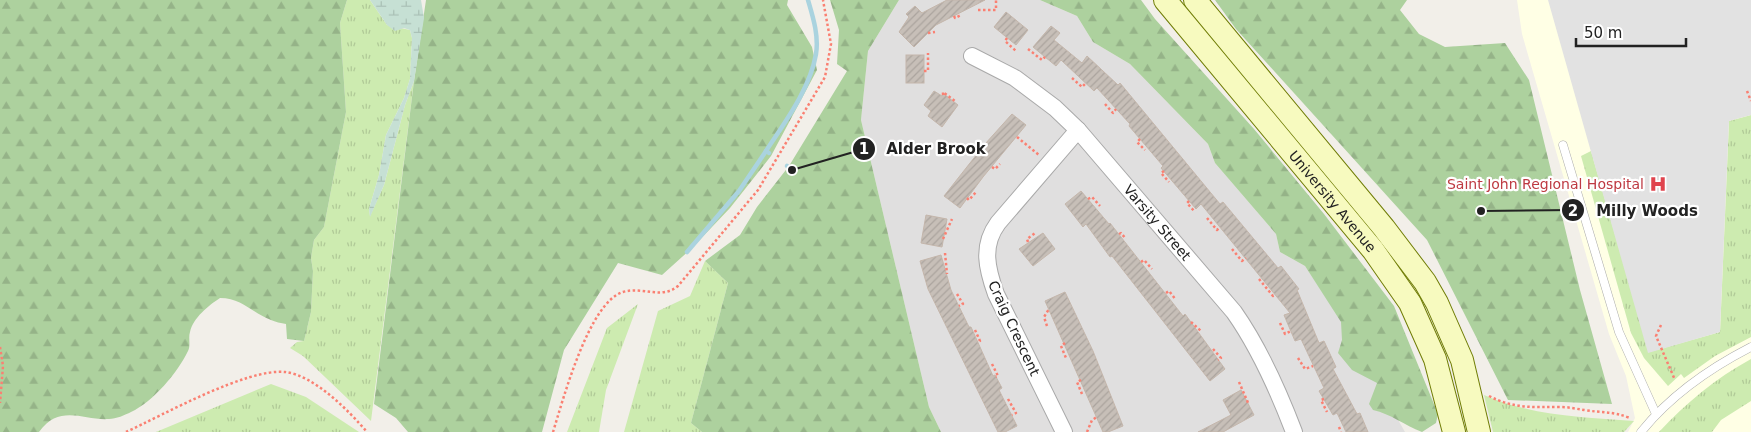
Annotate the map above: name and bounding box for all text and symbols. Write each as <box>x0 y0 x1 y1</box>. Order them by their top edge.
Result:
scale bar <box>1576 15 1686 47</box>
text: 50 m <box>1584 24 1622 42</box>
callout: Alder Brook <box>851 134 996 164</box>
text: 1 <box>859 140 869 158</box>
text: Alder Brook <box>886 140 987 158</box>
street label: University Avenue <box>1286 147 1379 255</box>
hospital icon: Saint John Regional Hospital <box>1648 174 1668 194</box>
place label: Saint John Regional Hospital <box>1447 176 1644 192</box>
street label: Varsity Street <box>1120 181 1195 264</box>
callout: Milly Woods <box>1561 195 1708 225</box>
text: 2 <box>1568 202 1578 220</box>
text: Milly Woods <box>1596 202 1698 220</box>
street label: Craig Crescent <box>985 278 1043 379</box>

